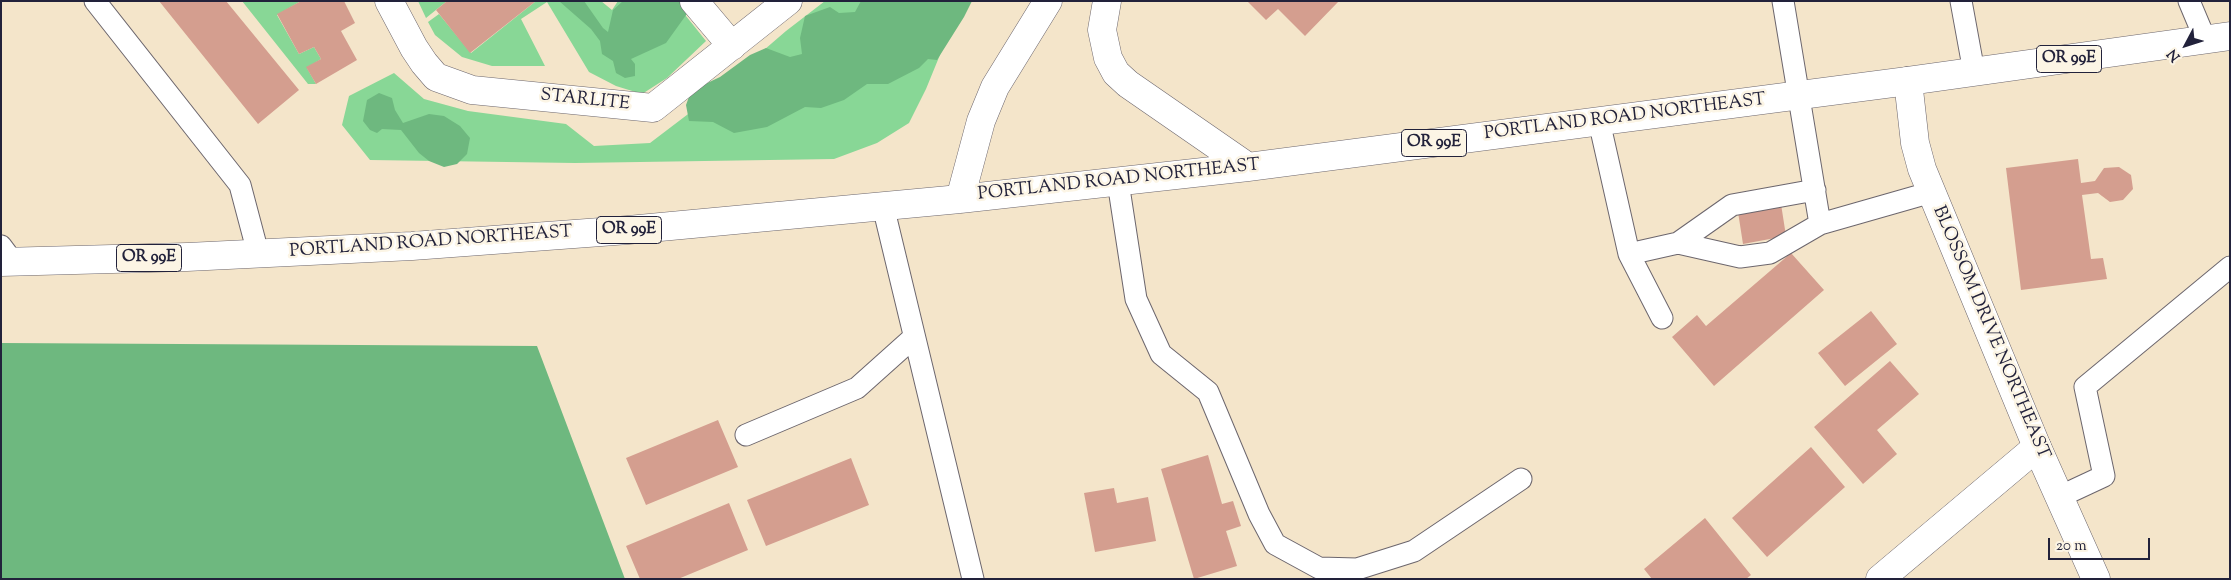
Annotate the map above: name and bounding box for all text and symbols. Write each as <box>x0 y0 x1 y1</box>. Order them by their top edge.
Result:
north arrow <box>2161 20 2211 70</box>
text: N <box>2163 44 2186 65</box>
road number: OR 99E <box>2036 46 2102 72</box>
street label: STARLITE <box>539 86 631 116</box>
street label: PORTLAND ROAD NORTHEAST <box>1483 90 1767 146</box>
road number: OR 99E <box>1402 130 1466 156</box>
street label: PORTLAND ROAD NORTHEAST <box>977 155 1261 207</box>
street label: BLOSSOM DRIVE NORTHEAST <box>1927 203 2053 463</box>
road number: OR 99E <box>596 216 662 244</box>
street label: PORTLAND ROAD NORTHEAST <box>289 222 573 264</box>
road number: OR 99E <box>116 244 182 272</box>
scale bar <box>2051 528 2154 560</box>
text: 20 m <box>2056 536 2087 557</box>

